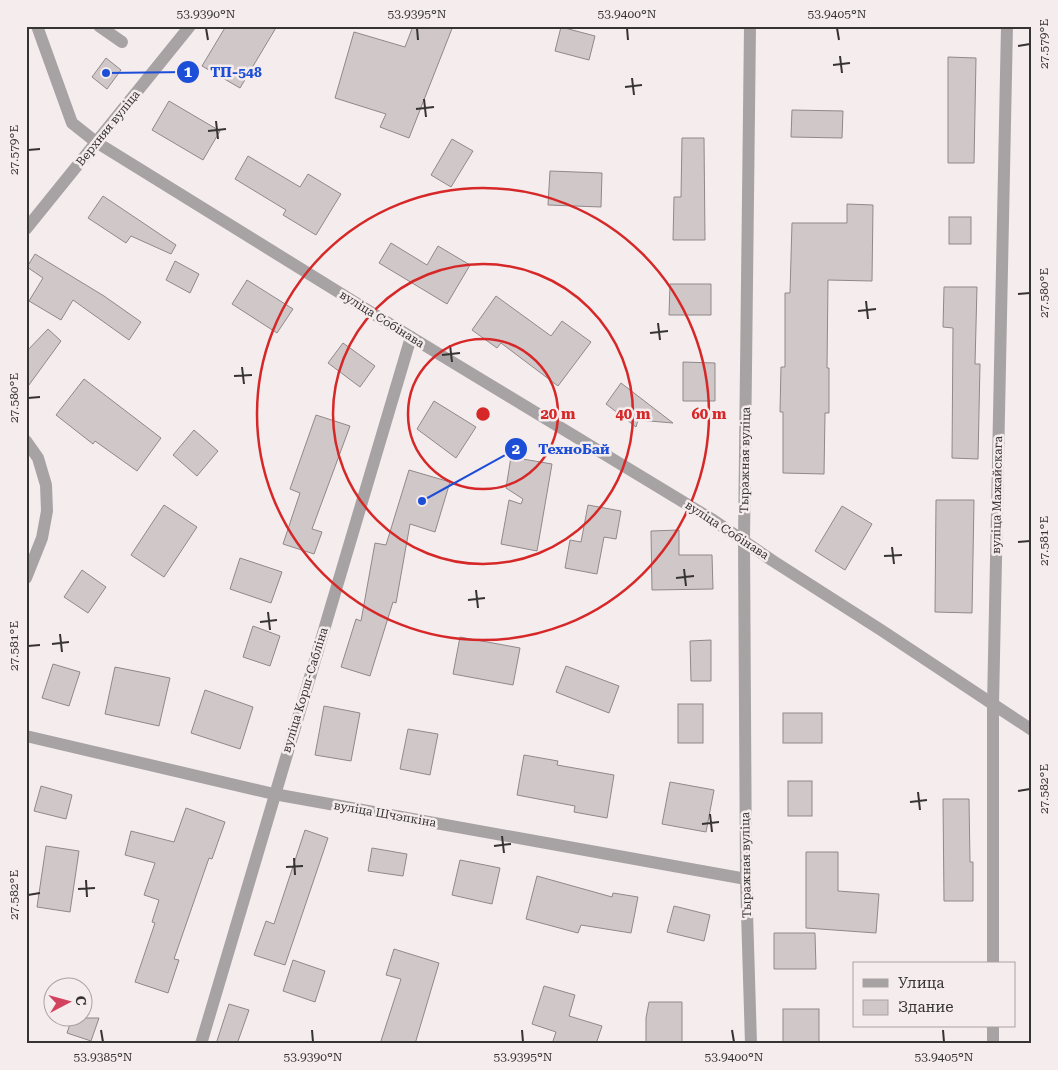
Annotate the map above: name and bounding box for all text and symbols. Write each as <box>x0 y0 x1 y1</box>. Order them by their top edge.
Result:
text: 53.9390°N <box>177 7 236 21</box>
text: 53.9395°N <box>388 7 447 21</box>
text: 53.9400°N <box>598 7 657 21</box>
text: 53.9405°N <box>808 7 867 21</box>
text: 27.579°E <box>1037 19 1051 69</box>
callout: ТП-548 <box>176 58 272 87</box>
text: 1 <box>184 63 193 81</box>
text: ТП-548 <box>210 64 262 80</box>
street label: Верхняя вуліца <box>73 87 143 169</box>
text: 27.579°E <box>7 125 21 175</box>
text: 27.580°E <box>1037 268 1051 318</box>
street label: вуліца Собінава <box>337 287 427 351</box>
text: 27.580°E <box>7 373 21 423</box>
centre of rings <box>474 405 492 423</box>
text: 20 m <box>540 405 576 423</box>
text: 40 m <box>615 405 651 423</box>
text: 60 m <box>691 405 727 423</box>
street label: Тыражная вуліца <box>737 406 753 513</box>
callout: ТехноБай <box>504 434 620 463</box>
street label: вуліца Мажайскага <box>989 435 1005 554</box>
text: 2 <box>512 440 520 458</box>
text: ТехноБай <box>538 441 610 457</box>
street label: вуліца Собінава <box>683 498 772 563</box>
text: 27.581°E <box>1037 516 1051 566</box>
text: 27.581°E <box>7 621 21 671</box>
street label: вуліца Корш-Сабліна <box>279 625 331 754</box>
text: 27.582°E <box>1037 764 1051 814</box>
street label: вуліца Шчэпкіна <box>333 798 438 830</box>
street label: Тыражная вуліца <box>738 811 754 918</box>
text: 27.582°E <box>7 870 21 920</box>
legend <box>853 962 1016 1028</box>
text: Улица <box>898 974 944 992</box>
north arrow <box>42 978 92 1028</box>
text: С <box>72 995 89 1007</box>
text: Здание <box>898 998 954 1016</box>
text: 53.9385°N <box>74 1050 133 1064</box>
text: 53.9390°N <box>284 1050 343 1064</box>
text: 53.9395°N <box>494 1050 553 1064</box>
text: 53.9400°N <box>705 1050 764 1064</box>
text: 53.9405°N <box>915 1050 974 1064</box>

